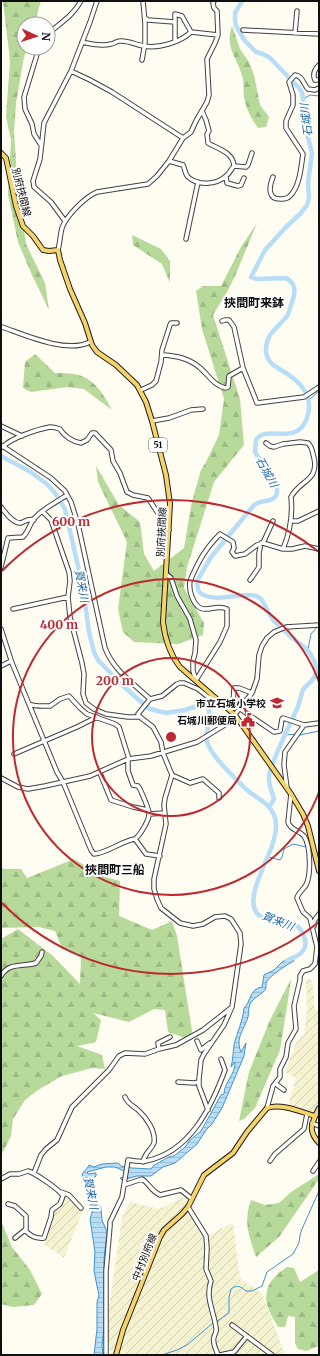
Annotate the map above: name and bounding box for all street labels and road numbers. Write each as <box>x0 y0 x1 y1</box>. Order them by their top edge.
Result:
street label: 別府挾間線 <box>9 166 34 218</box>
road number: 51 <box>149 438 167 452</box>
street label: 別府挾間線 <box>154 507 169 557</box>
street label: 中村別府線 <box>129 1232 160 1283</box>

